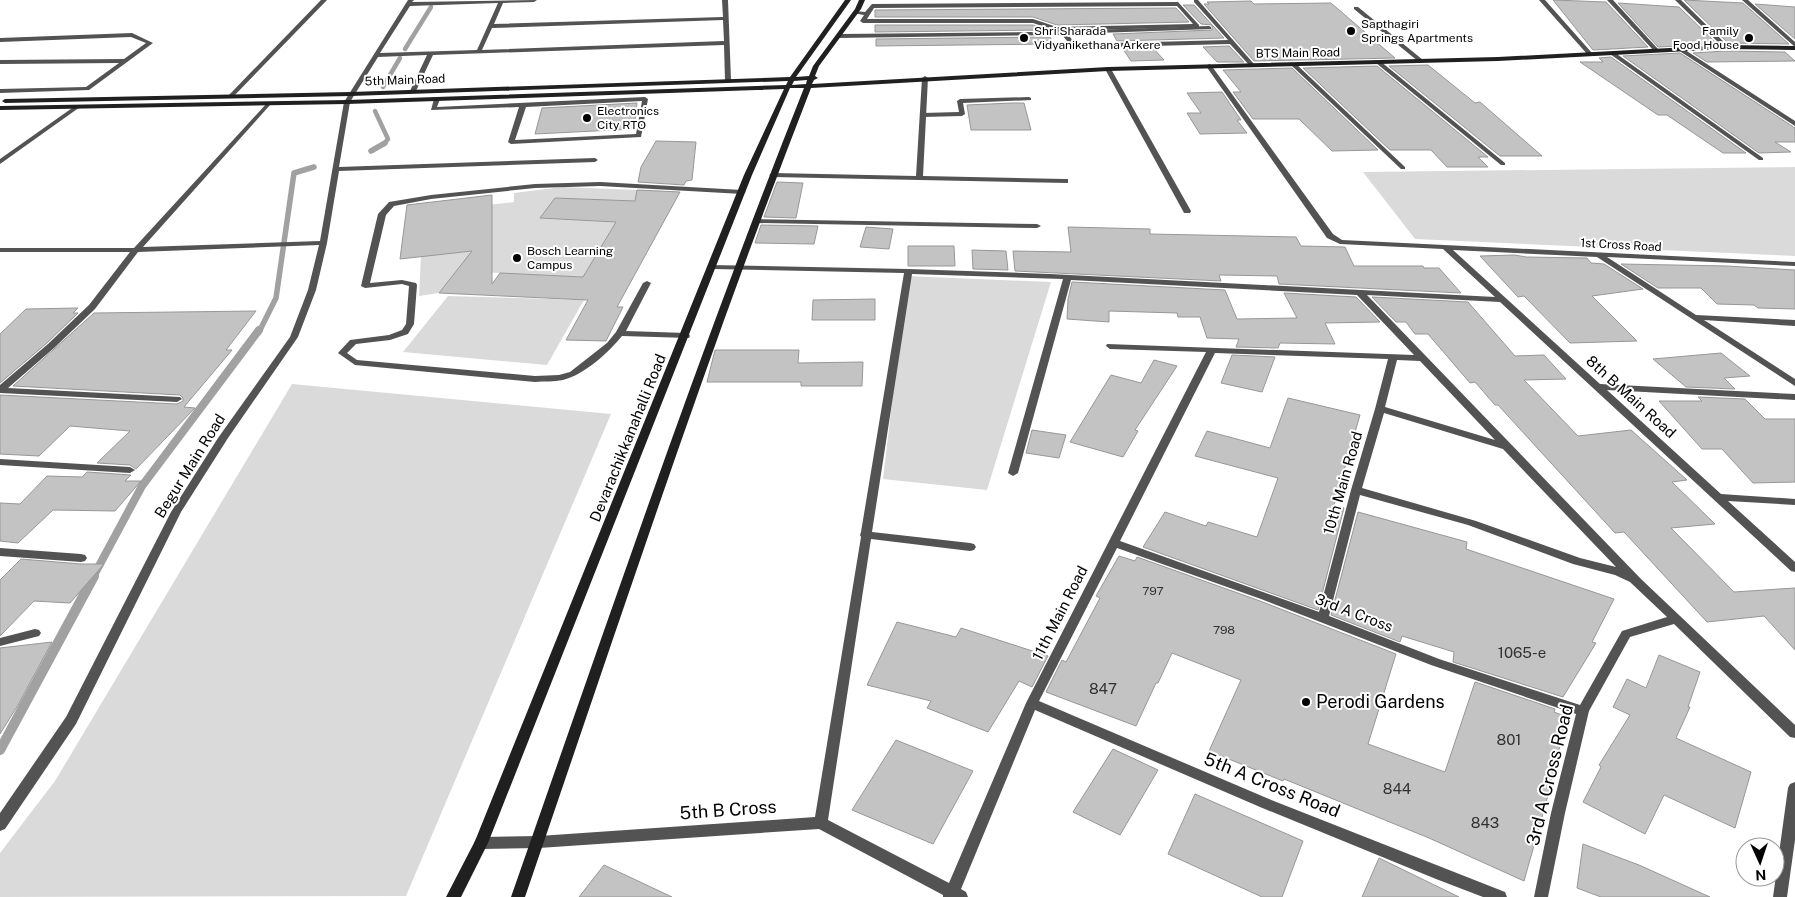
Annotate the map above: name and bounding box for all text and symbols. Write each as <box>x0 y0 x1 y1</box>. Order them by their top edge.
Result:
place label: Sapthagiri Springs Apartments <box>1361 17 1473 45</box>
place label: Shri Sharada Vidyanikethana Arkere <box>1034 24 1161 52</box>
place label: Family Food House <box>1673 24 1740 52</box>
marker: Sapthagiri Springs Apartments <box>1345 25 1357 37</box>
marker: Shri Sharada Vidyanikethana Arkere <box>1018 32 1030 44</box>
marker: Family Food House <box>1743 32 1755 44</box>
street label: BTS Main Road <box>1256 45 1340 61</box>
street label: 5th Main Road <box>364 72 446 88</box>
place label: Electronics City RTO <box>597 104 659 132</box>
marker: Electronics City RTO <box>581 112 593 124</box>
street label: 1st Cross Road <box>1580 236 1662 254</box>
place label: Bosch Learning Campus <box>527 244 613 272</box>
marker: Bosch Learning Campus <box>511 252 523 264</box>
street label: Devarachikkanahalli Road <box>586 352 669 524</box>
street label: 8th B Main Road <box>1583 352 1680 441</box>
street label: Begur Main Road <box>151 411 228 521</box>
street label: 10th Main Road <box>1320 429 1365 536</box>
street label: 11th Main Road <box>1028 563 1091 663</box>
house number: 797 <box>1142 584 1164 598</box>
street label: 3rd A Cross <box>1313 590 1395 635</box>
house number: 798 <box>1213 623 1235 637</box>
house number: 1065-e <box>1498 644 1546 661</box>
house number: 847 <box>1089 680 1117 697</box>
place label: Perodi Gardens <box>1316 691 1445 712</box>
marker: Perodi Gardens <box>1300 696 1312 708</box>
street label: 3rd A Cross Road <box>1522 702 1577 848</box>
house number: 801 <box>1497 731 1521 748</box>
street label: 5th A Cross Road <box>1201 748 1343 821</box>
house number: 844 <box>1383 780 1411 797</box>
street label: 5th B Cross <box>679 796 777 823</box>
house number: 843 <box>1471 814 1499 831</box>
north arrow <box>1735 837 1785 887</box>
text: N <box>1755 867 1767 883</box>

